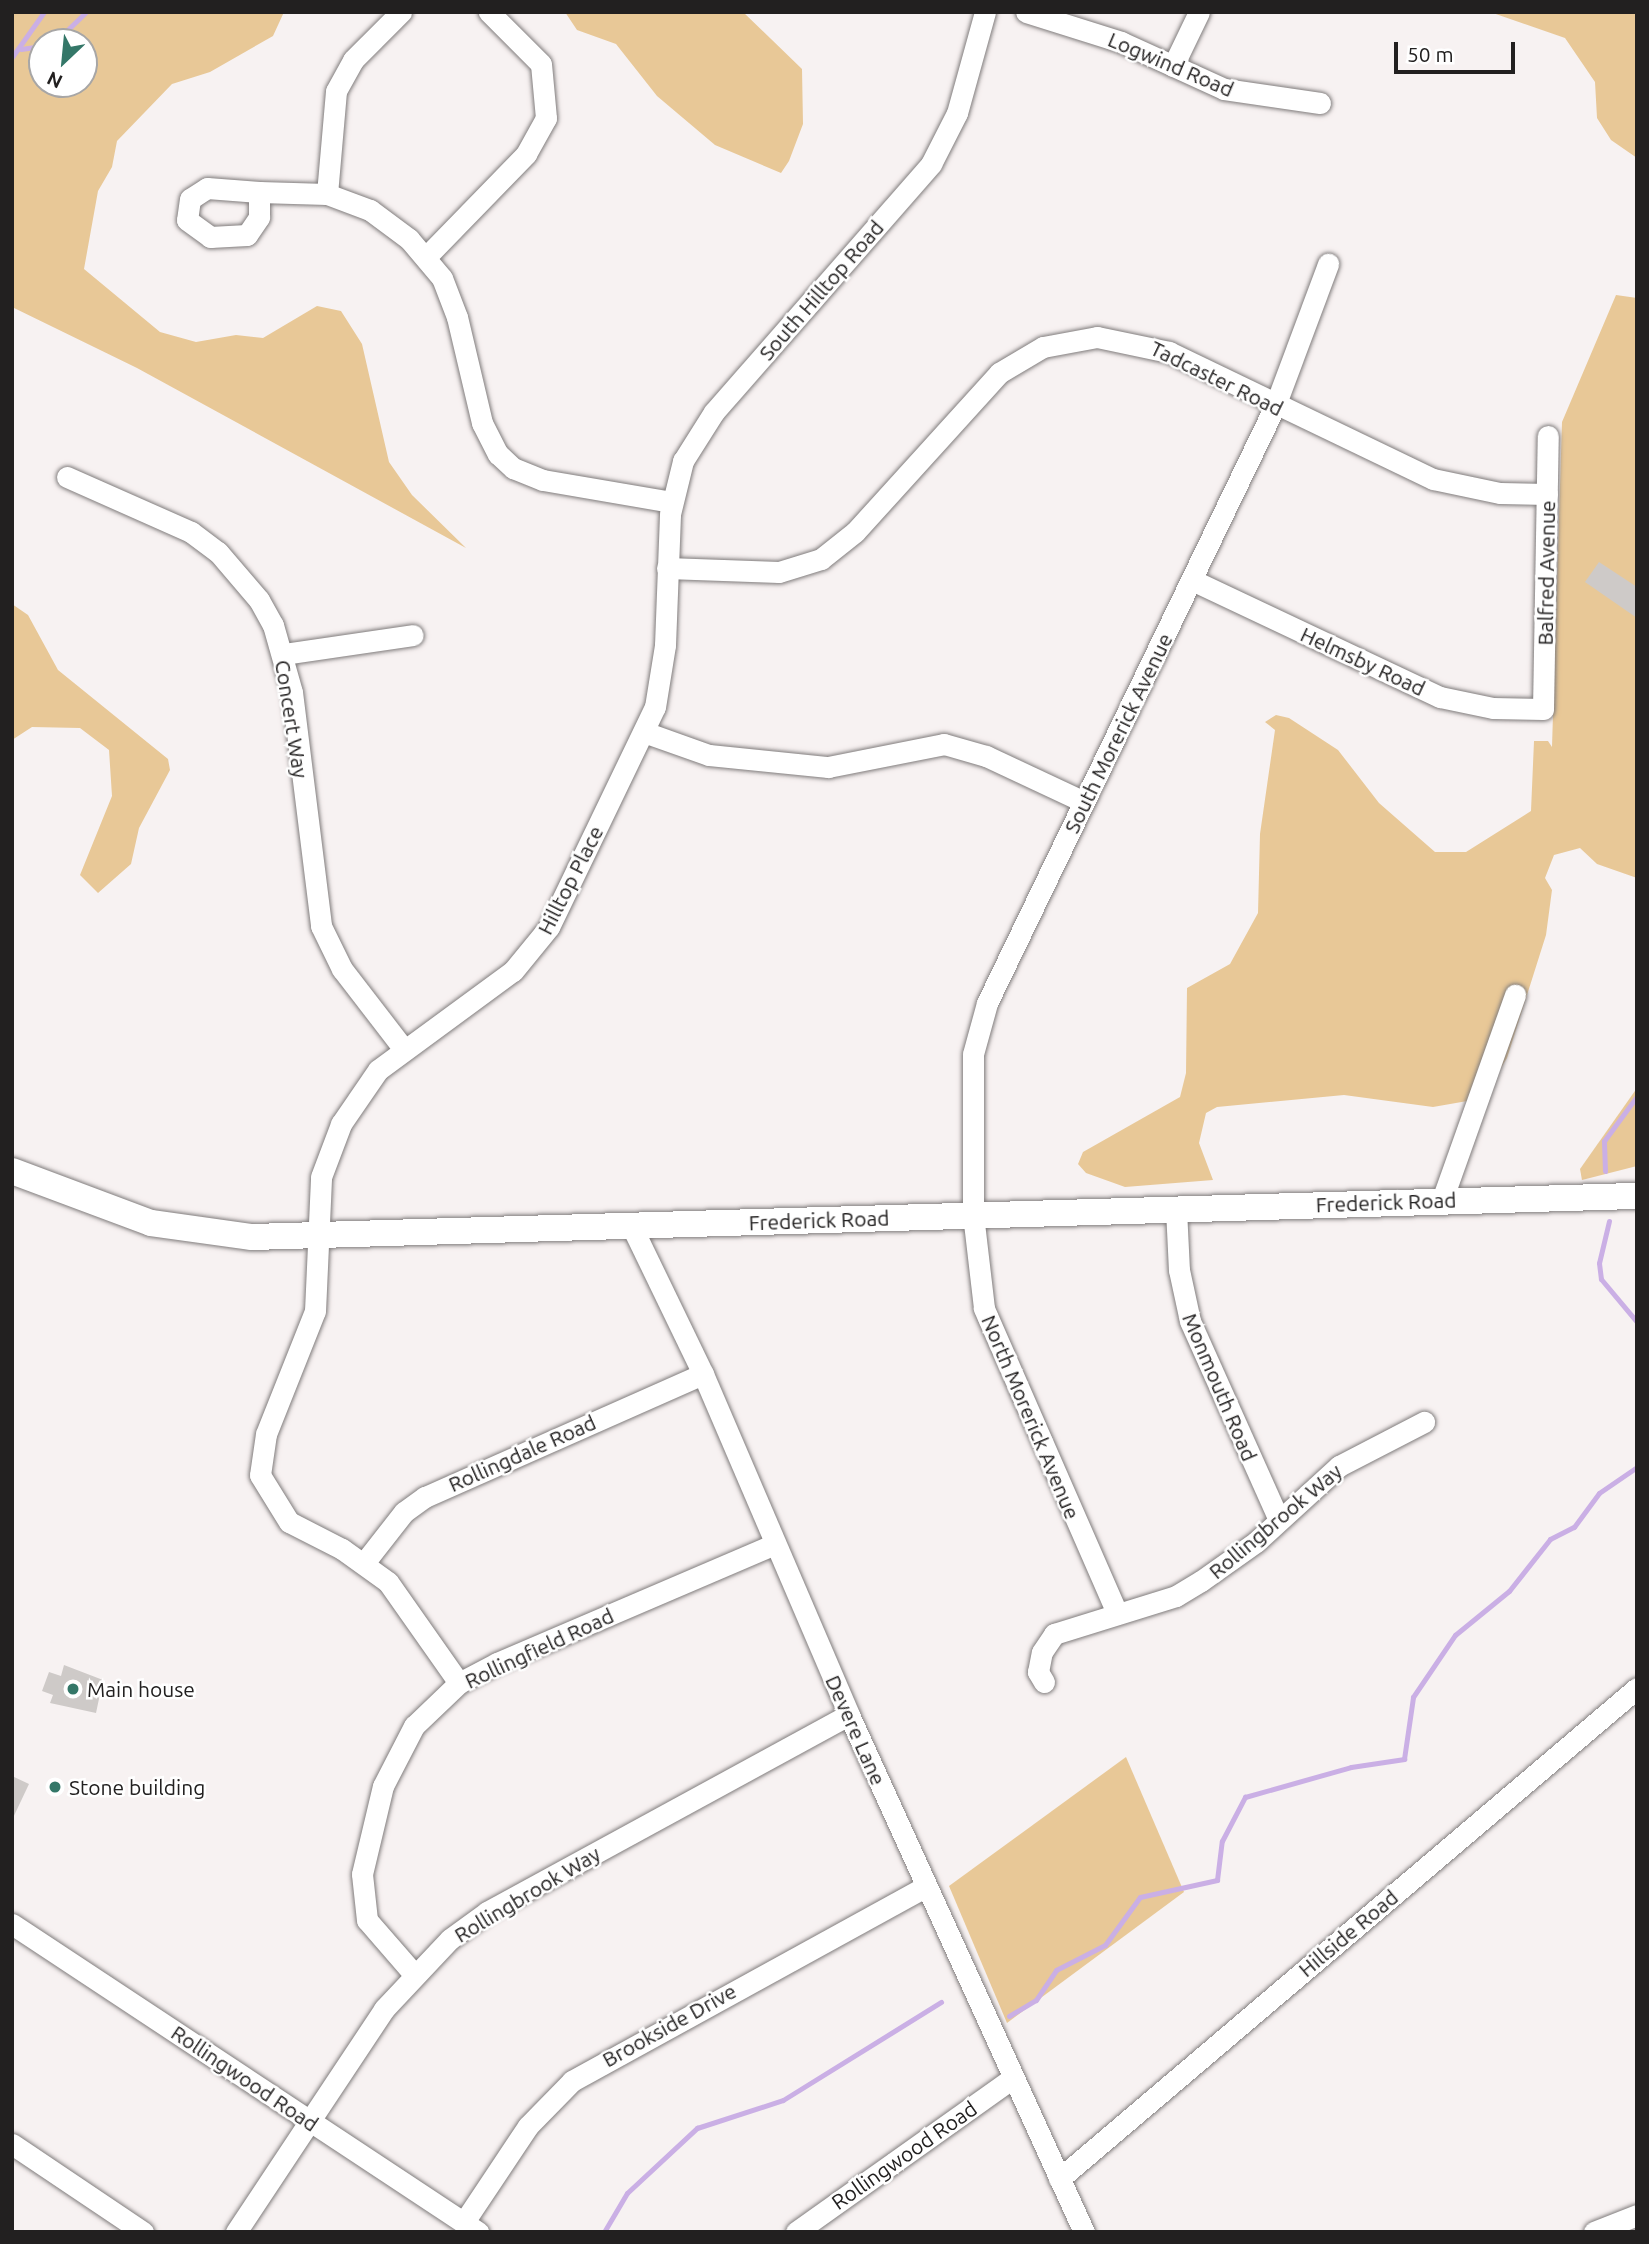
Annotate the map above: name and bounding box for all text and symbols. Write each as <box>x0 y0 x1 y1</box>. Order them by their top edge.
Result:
street label: Logwind Road <box>1104 26 1238 102</box>
north arrow <box>28 28 98 98</box>
scale bar <box>1397 28 1518 72</box>
text: 50 m <box>1407 42 1454 66</box>
text: N <box>43 67 66 93</box>
street label: South Hilltop Road <box>753 215 889 365</box>
street label: Tadcaster Road <box>1147 335 1287 421</box>
street label: Balfred Avenue <box>1532 500 1560 646</box>
street label: Helmsby Road <box>1297 621 1429 701</box>
street label: South Morerick Avenue <box>1059 629 1177 837</box>
street label: Concert Way <box>270 658 314 780</box>
street label: Hilltop Place <box>532 821 608 939</box>
street label: Frederick Road <box>1315 1187 1457 1217</box>
street label: Frederick Road <box>748 1205 890 1235</box>
street label: Monmouth Road <box>1177 1309 1263 1465</box>
street label: North Morerick Avenue <box>977 1311 1085 1523</box>
street label: Rollingdale Road <box>444 1409 600 1497</box>
street label: Rollingbrook Way <box>1203 1458 1347 1584</box>
street label: Rollingfield Road <box>461 1603 617 1693</box>
street label: Devere Lane <box>821 1671 891 1789</box>
place label: Main house <box>87 1676 195 1702</box>
marker: Main house <box>65 1681 81 1697</box>
place label: Stone building <box>69 1774 205 1800</box>
marker: Stone building <box>47 1779 63 1795</box>
street label: Rollingbrook Way <box>450 1841 604 1947</box>
street label: Hillside Road <box>1293 1884 1403 1982</box>
street label: Brookside Drive <box>598 1978 740 2072</box>
street label: Rollingwood Road <box>167 2020 323 2136</box>
street label: Rollingwood Road <box>826 2095 982 2215</box>

